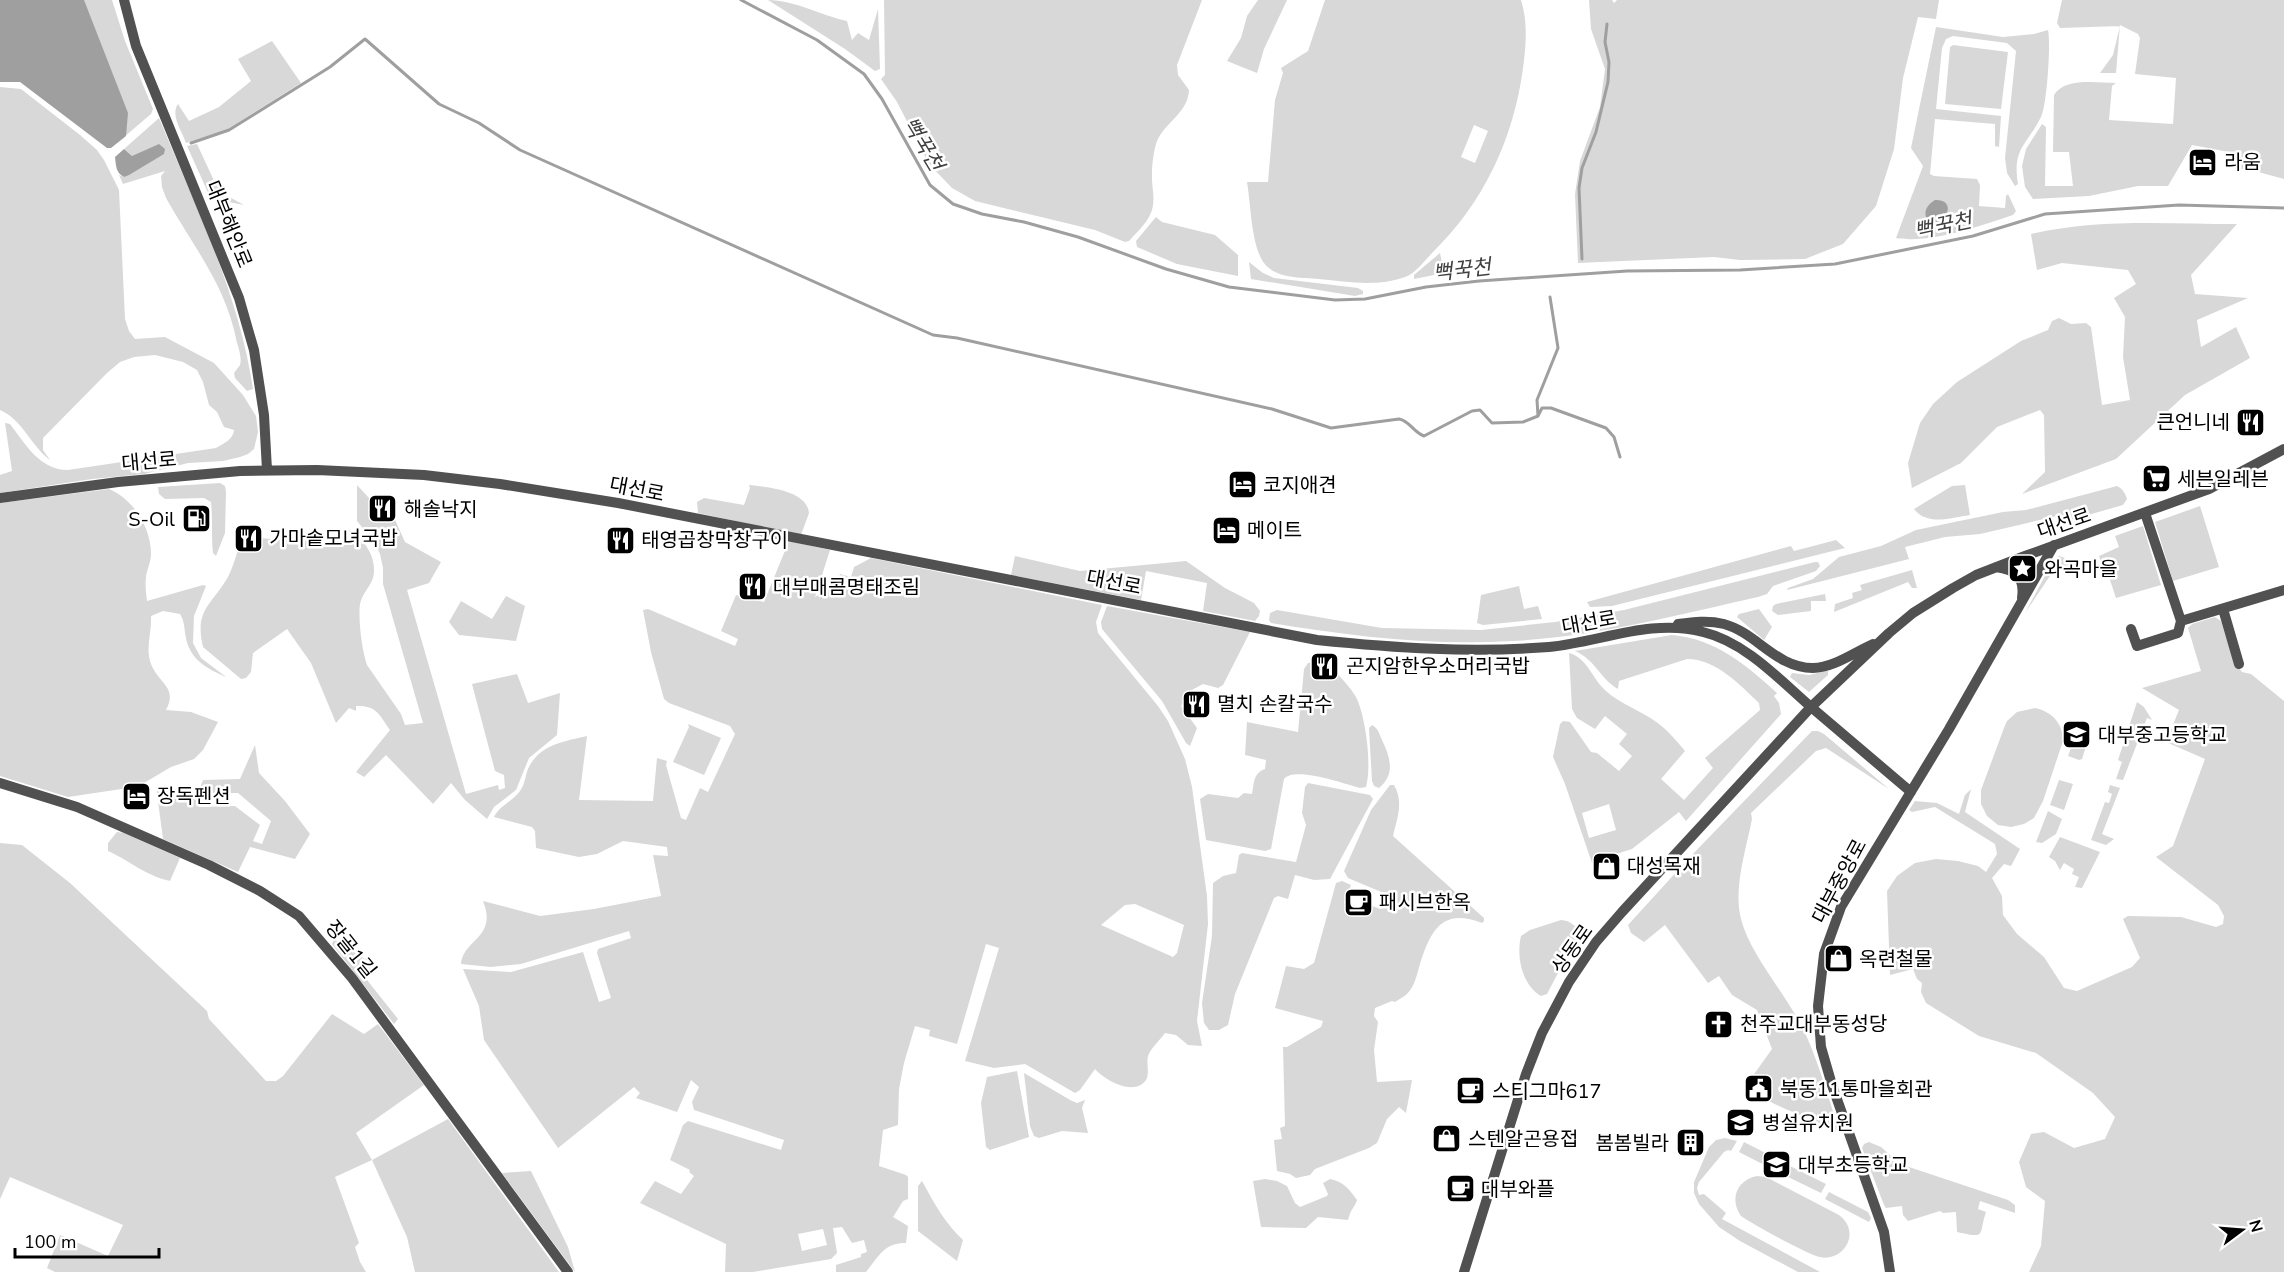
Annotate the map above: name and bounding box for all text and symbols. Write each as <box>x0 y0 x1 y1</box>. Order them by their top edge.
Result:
water label: 뻑꾹천 <box>896 112 951 178</box>
hotel icon: 라움 <box>2187 146 2219 178</box>
place label: 라움 <box>2224 149 2261 176</box>
street label: 대부해안로 <box>199 176 258 272</box>
water label: 뻑꾹천 <box>1912 206 1977 246</box>
water label: 뻑꾹천 <box>1432 252 1495 287</box>
restaurant icon: 큰언니네 <box>2235 406 2267 438</box>
place label: 큰언니네 <box>2156 409 2230 436</box>
street label: 대선로 <box>120 446 178 477</box>
supermarket icon: 세븐일레븐 <box>2140 463 2172 495</box>
place label: 세븐일레븐 <box>2177 466 2269 493</box>
hotel icon: 코지애견 <box>1226 469 1258 501</box>
street label: 대선로 <box>607 471 667 508</box>
place label: 코지애견 <box>1263 472 1337 499</box>
restaurant icon: 해솔낙지 <box>367 493 399 525</box>
place label: 해솔낙지 <box>404 496 478 523</box>
street label: 대선로 <box>2034 502 2095 545</box>
fuel station icon: S-Oil <box>180 503 212 535</box>
place label: S-Oil <box>128 506 175 533</box>
hotel icon: 메이트 <box>1210 514 1242 546</box>
place label: 메이트 <box>1247 517 1302 544</box>
restaurant icon: 가마솥모녀국밥 <box>232 522 264 554</box>
restaurant icon: 태영곱창막창구이 <box>604 524 636 556</box>
place label: 가마솥모녀국밥 <box>269 525 398 552</box>
place label: 태영곱창막창구이 <box>641 527 788 554</box>
place icon: 와곡마을 <box>2007 553 2039 585</box>
place label: 와곡마을 <box>2044 556 2118 583</box>
street label: 대선로 <box>1084 564 1144 601</box>
restaurant icon: 대부매콤명태조림 <box>736 571 768 603</box>
place label: 대부매콤명태조림 <box>773 574 920 601</box>
street label: 대선로 <box>1560 604 1619 641</box>
restaurant icon: 곤지암한우소머리국밥 <box>1309 650 1341 682</box>
place label: 곤지암한우소머리국밥 <box>1346 653 1530 680</box>
restaurant icon: 멸치 손칼국수 <box>1180 688 1212 720</box>
place label: 멸치 손칼국수 <box>1217 691 1333 718</box>
school or university icon: 대부중고등학교 <box>2061 719 2093 751</box>
place label: 대부중고등학교 <box>2098 722 2227 749</box>
hotel icon: 장독펜션 <box>120 780 152 812</box>
place label: 장독펜션 <box>157 783 231 810</box>
street label: 대부중앙로 <box>1806 834 1873 928</box>
shop icon: 대성목재 <box>1590 850 1622 882</box>
place label: 대성목재 <box>1627 853 1701 880</box>
cafe icon: 패시브한옥 <box>1342 886 1374 918</box>
place label: 패시브한옥 <box>1379 889 1471 916</box>
street label: 장골1길 <box>319 915 382 984</box>
street label: 상동로 <box>1546 919 1599 980</box>
shop icon: 옥련철물 <box>1822 943 1854 975</box>
place label: 옥련철물 <box>1859 946 1933 973</box>
church icon: 천주교대부동성당 <box>1703 1008 1735 1040</box>
place label: 천주교대부동성당 <box>1740 1011 1887 1038</box>
public building icon: 북동11통마을회관 <box>1743 1073 1775 1105</box>
cafe icon: 스티그마617 <box>1455 1075 1487 1107</box>
place label: 북동11통마을회관 <box>1780 1076 1933 1103</box>
place label: 스티그마617 <box>1492 1078 1602 1105</box>
school or university icon: 병설유치원 <box>1725 1107 1757 1139</box>
place label: 병설유치원 <box>1762 1110 1854 1137</box>
shop icon: 스텐알곤용접 <box>1431 1123 1463 1155</box>
place label: 스텐알곤용접 <box>1468 1126 1578 1153</box>
building icon: 봄봄빌라 <box>1674 1127 1706 1159</box>
place label: 봄봄빌라 <box>1595 1130 1669 1157</box>
school or university icon: 대부초등학교 <box>1761 1149 1793 1181</box>
place label: 대부초등학교 <box>1798 1152 1908 1179</box>
cafe icon: 대부와플 <box>1444 1173 1476 1205</box>
place label: 대부와플 <box>1481 1176 1555 1203</box>
north arrow <box>2212 1200 2272 1260</box>
text: N <box>2243 1217 2268 1235</box>
scale bar <box>15 1221 159 1259</box>
text: 100 m <box>24 1230 76 1254</box>

